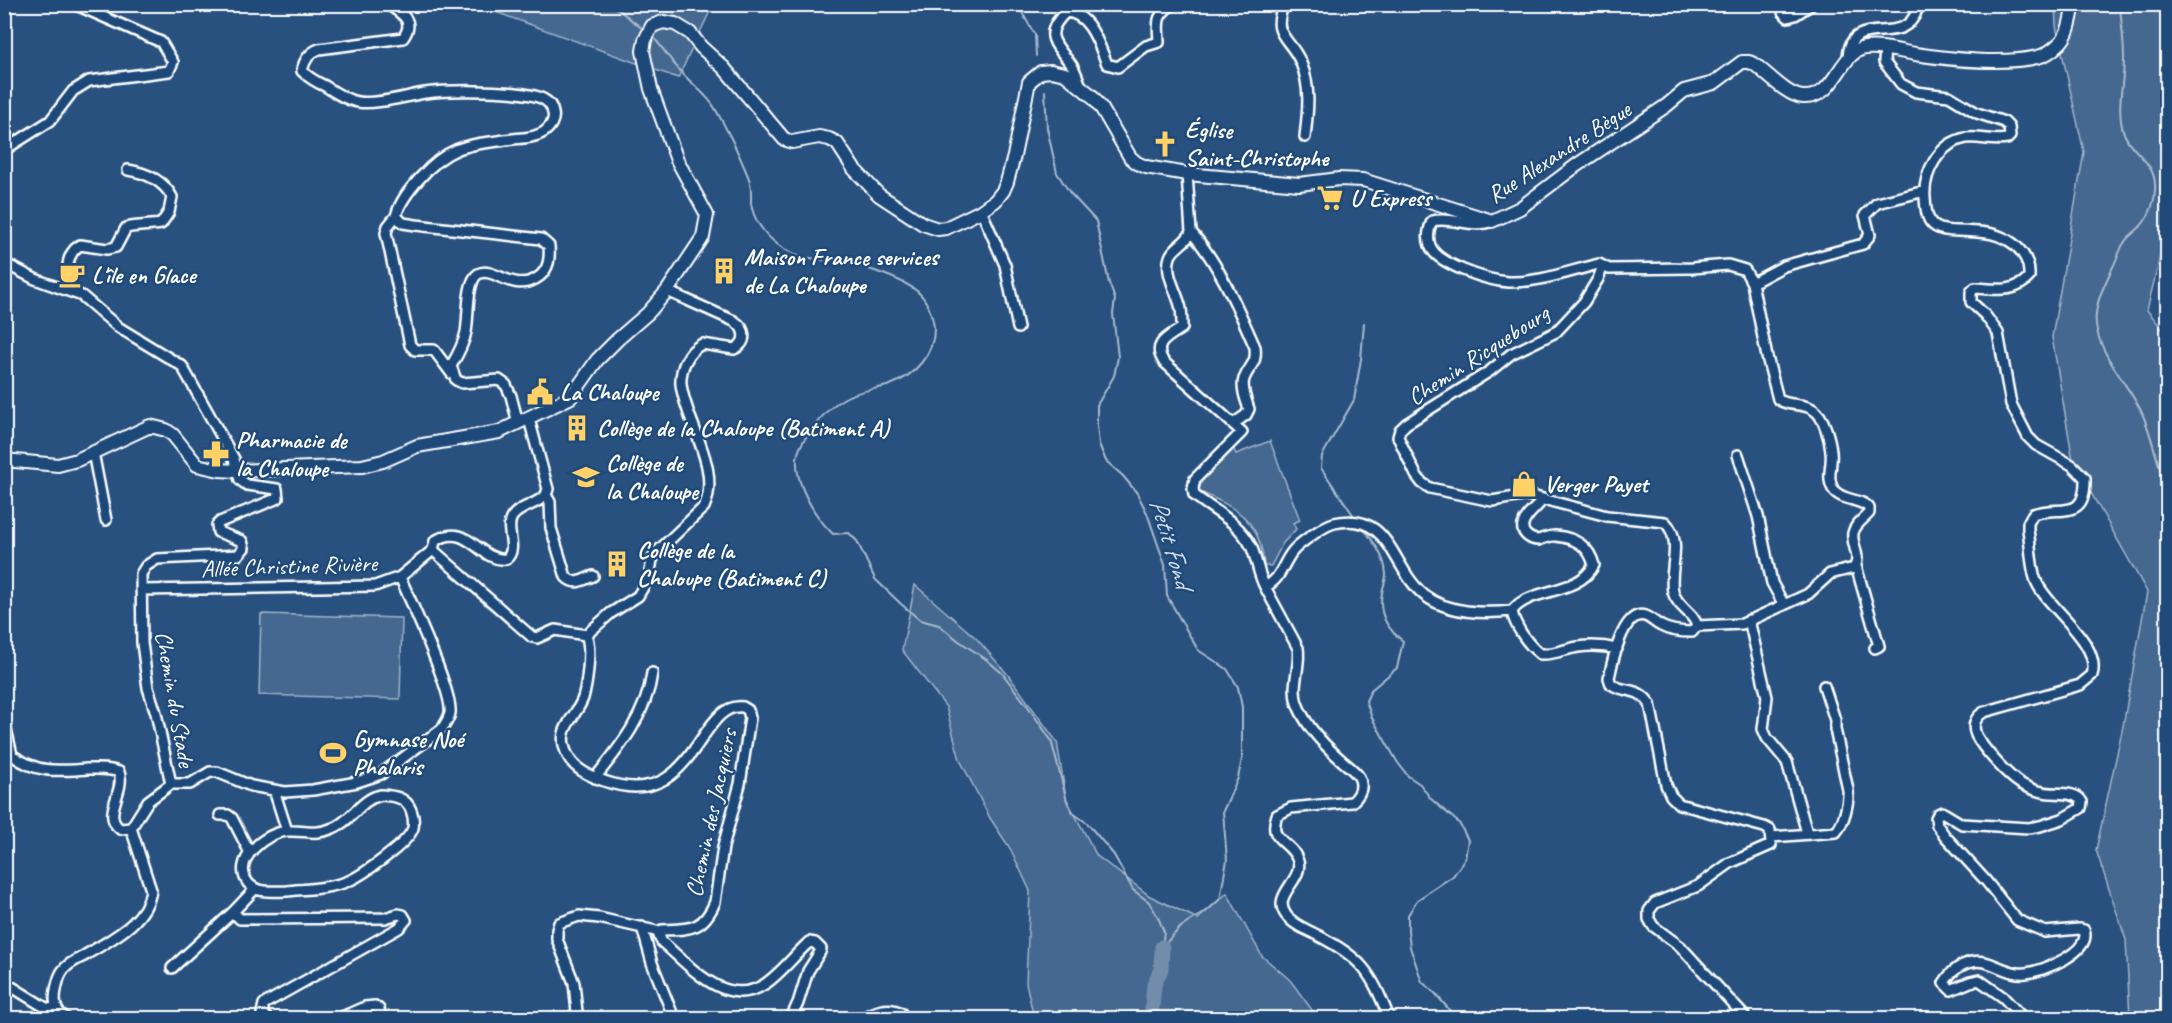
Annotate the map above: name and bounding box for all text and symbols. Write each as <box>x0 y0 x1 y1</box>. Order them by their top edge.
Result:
street label: Rue Alexandre Bègue <box>1482 93 1638 210</box>
place label: Église Saint-Christophe <box>1185 115 1330 173</box>
church icon: Église Saint-Christophe <box>1150 129 1180 159</box>
supermarket icon: U Express <box>1315 183 1345 213</box>
place label: U Express <box>1350 183 1434 213</box>
place label: Maison France services de La Chaloupe <box>744 242 941 300</box>
building icon: Maison France services de La Chaloupe <box>709 256 739 286</box>
cafe icon: L'île en Glace <box>57 260 87 290</box>
place label: L'île en Glace <box>92 260 197 290</box>
street label: Chemin Ricquebourg <box>1402 297 1556 412</box>
public building icon: La Chaloupe <box>525 377 555 407</box>
place label: La Chaloupe <box>560 377 661 407</box>
building icon: Collège de la Chaloupe (Batiment A) <box>562 413 592 443</box>
place label: Collège de la Chaloupe (Batiment A) <box>597 413 891 443</box>
place label: Pharmacie de la Chaloupe <box>236 425 349 483</box>
pharmacy icon: Pharmacie de la Chaloupe <box>201 439 231 469</box>
place label: Collège de la Chaloupe <box>606 448 700 506</box>
school or university icon: Collège de la Chaloupe <box>571 462 601 492</box>
shop icon: Verger Payet <box>1509 469 1539 499</box>
place label: Verger Payet <box>1544 469 1651 499</box>
water label: Petit Fond <box>1142 495 1202 599</box>
place label: Collège de la Chaloupe (Batiment C) <box>637 535 828 593</box>
street label: Allée Christine Rivière <box>200 548 380 584</box>
building icon: Collège de la Chaloupe (Batiment C) <box>602 549 632 579</box>
street label: Chemin du Stade <box>148 629 202 771</box>
place label: Gymnase Noé Phalaris <box>353 724 467 782</box>
street label: Chemin des Jacquiers <box>679 725 744 900</box>
sports icon: Gymnase Noé Phalaris <box>318 738 348 768</box>

